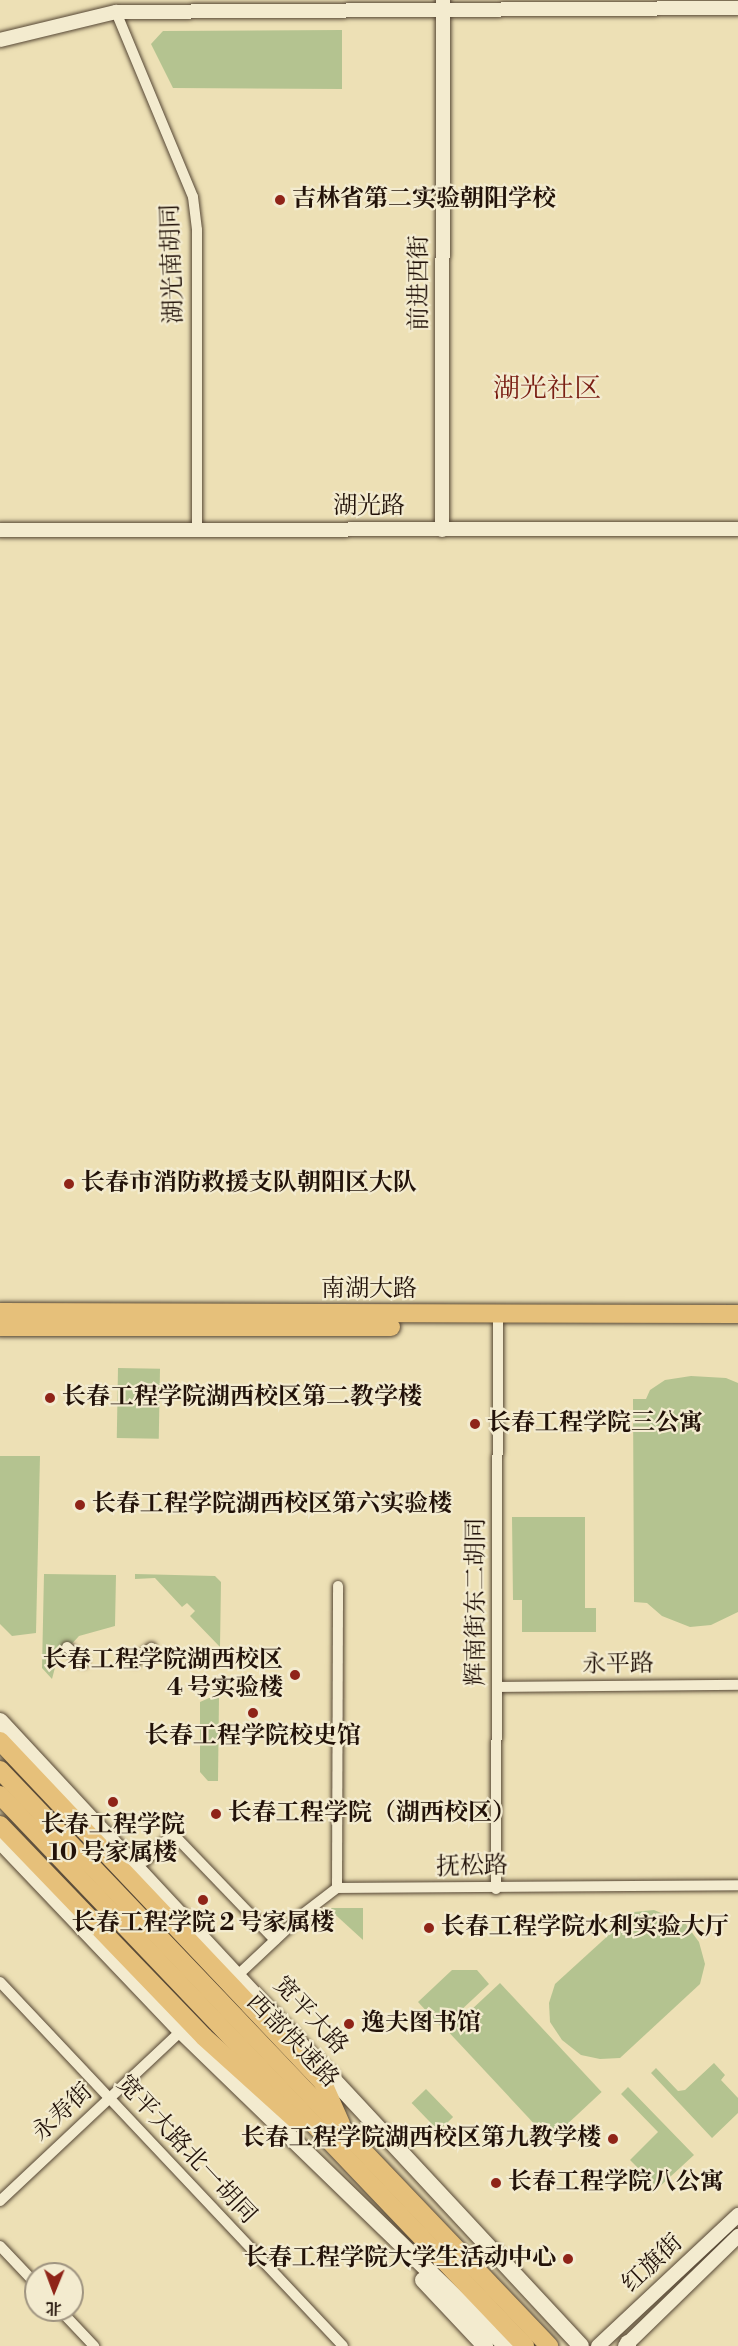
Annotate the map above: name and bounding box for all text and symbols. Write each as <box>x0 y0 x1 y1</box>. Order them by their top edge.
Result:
place label: 吉林省第二实验朝阳学校 <box>292 186 556 214</box>
marker: 吉林省第二实验朝阳学校 <box>273 193 287 207</box>
street label: 湖光南胡同 <box>157 204 189 324</box>
street label: 前进西街 <box>406 235 434 331</box>
district label: 湖光社区 <box>493 374 601 406</box>
street label: 湖光路 <box>333 493 405 521</box>
place label: 长春市消防救援支队朝阳区大队 <box>81 1170 417 1198</box>
marker: 长春市消防救援支队朝阳区大队 <box>62 1177 76 1191</box>
street label: 南湖大路 <box>321 1276 417 1304</box>
place label: 长春工程学院湖西校区第二教学楼 <box>62 1384 422 1412</box>
marker: 长春工程学院湖西校区第二教学楼 <box>43 1391 57 1405</box>
place label: 长春工程学院三公寓 <box>487 1410 703 1438</box>
marker: 长春工程学院三公寓 <box>468 1417 482 1431</box>
place label: 长春工程学院湖西校区第六实验楼 <box>92 1491 452 1519</box>
marker: 长春工程学院湖西校区第六实验楼 <box>73 1498 87 1512</box>
street label: 辉南街东二胡同 <box>463 1518 491 1686</box>
place label: 长春工程学院湖西校区 4 号实验楼 <box>43 1647 283 1703</box>
street label: 永平路 <box>582 1650 654 1680</box>
marker: 长春工程学院湖西校区 4 号实验楼 <box>288 1668 302 1682</box>
marker: 长春工程学院校史馆 <box>246 1706 260 1720</box>
place label: 长春工程学院校史馆 <box>145 1723 361 1751</box>
marker: 长春工程学院 10 号家属楼 <box>106 1795 120 1809</box>
place label: 长春工程学院（湖西校区） <box>228 1800 516 1828</box>
marker: 长春工程学院（湖西校区） <box>209 1807 223 1821</box>
place label: 长春工程学院 10 号家属楼 <box>41 1812 185 1868</box>
street label: 抚松路 <box>436 1852 508 1882</box>
marker: 长春工程学院 2 号家属楼 <box>196 1893 210 1907</box>
place label: 长春工程学院 2 号家属楼 <box>72 1910 334 1938</box>
place label: 长春工程学院水利实验大厅 <box>441 1914 729 1942</box>
marker: 长春工程学院水利实验大厅 <box>422 1921 436 1935</box>
street label: 宽平大路 <box>267 1971 353 2061</box>
street label: 西部快速路 <box>240 1988 344 2094</box>
place label: 逸夫图书馆 <box>361 2010 481 2038</box>
marker: 逸夫图书馆 <box>342 2017 356 2031</box>
street label: 宽平大路北一胡同 <box>110 2070 262 2230</box>
street label: 永寿街 <box>27 2078 99 2148</box>
place label: 长春工程学院湖西校区第九教学楼 <box>241 2125 601 2153</box>
marker: 长春工程学院湖西校区第九教学楼 <box>606 2132 620 2146</box>
place label: 长春工程学院八公寓 <box>508 2169 724 2197</box>
marker: 长春工程学院八公寓 <box>489 2176 503 2190</box>
street label: 红旗街 <box>617 2229 689 2299</box>
place label: 长春工程学院大学生活动中心 <box>244 2245 556 2273</box>
marker: 长春工程学院大学生活动中心 <box>561 2252 575 2266</box>
north arrow <box>24 2262 84 2322</box>
text: 北 <box>46 2298 62 2318</box>

